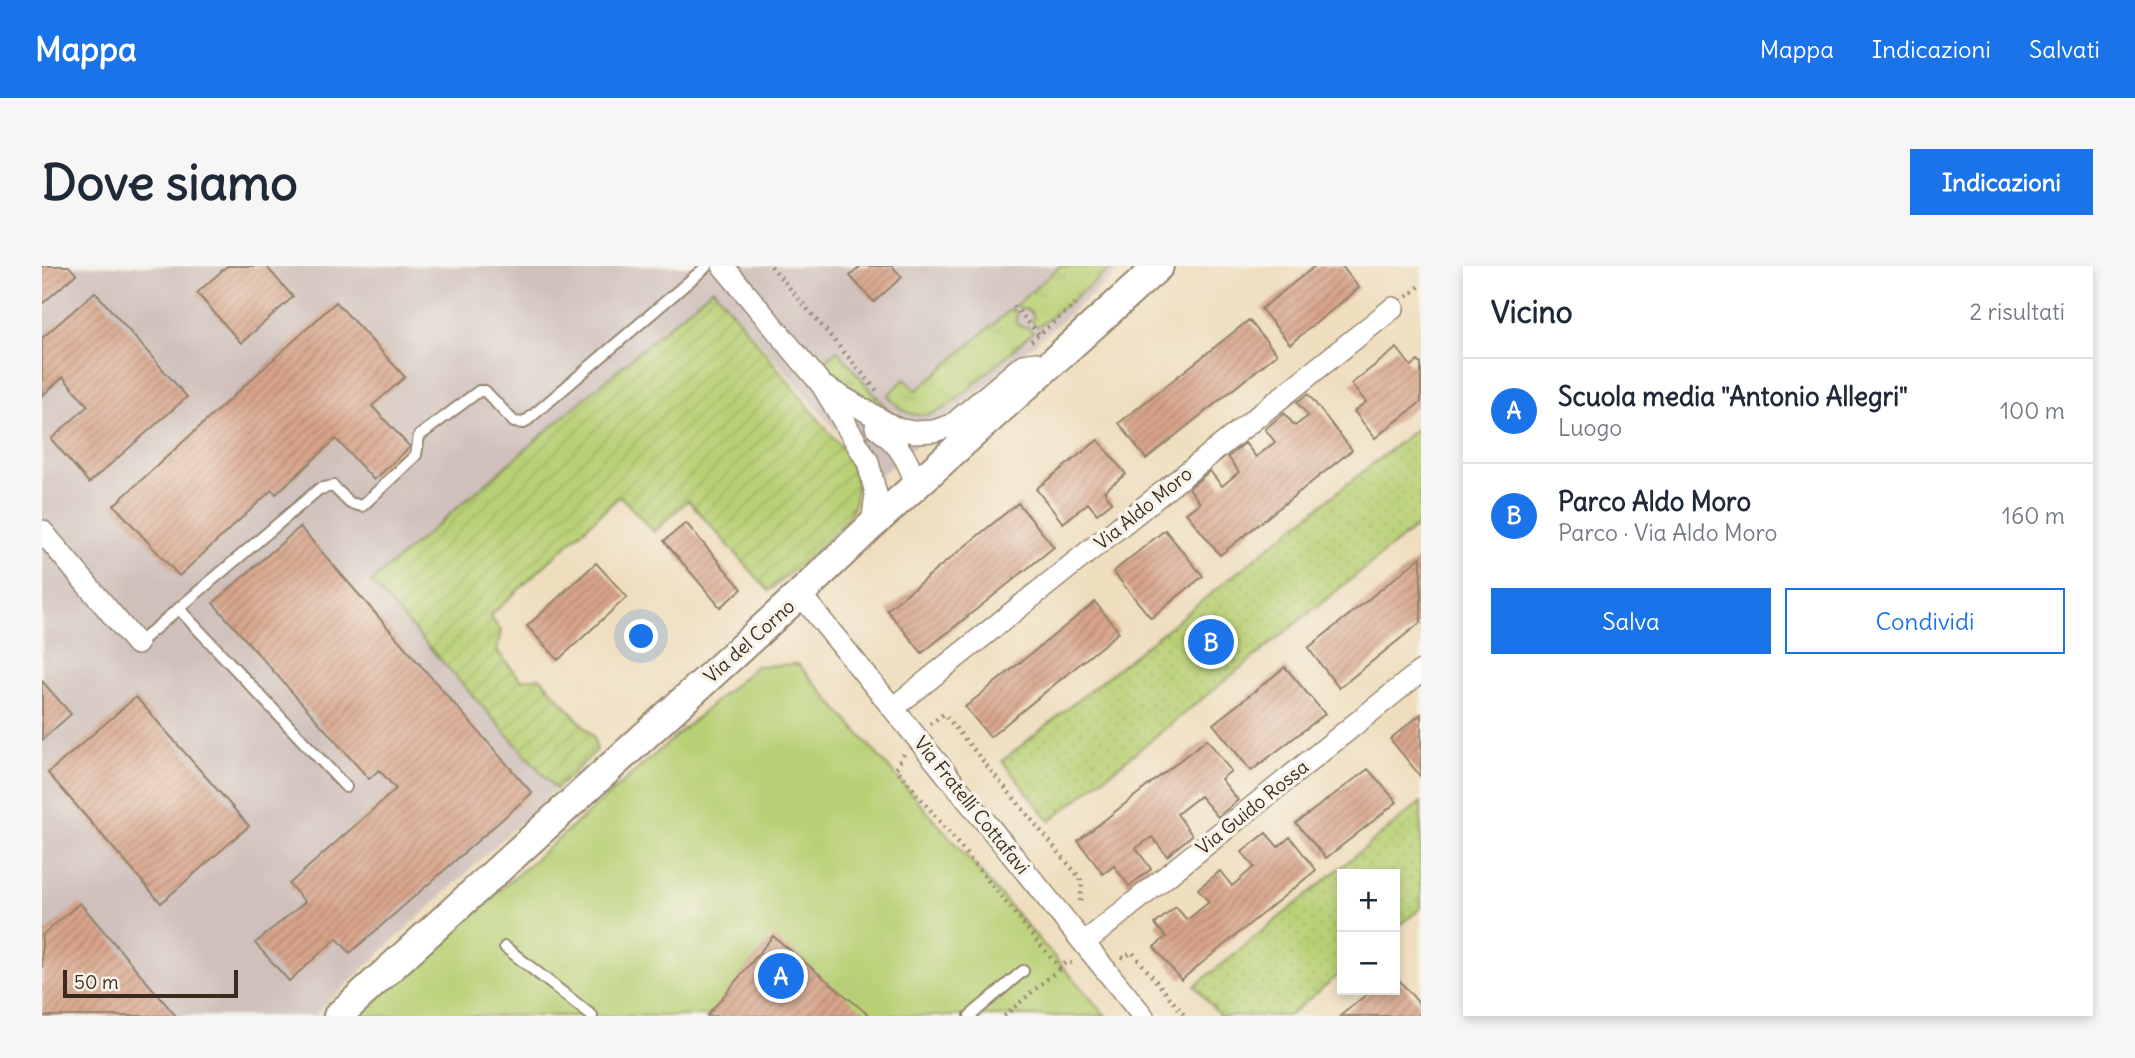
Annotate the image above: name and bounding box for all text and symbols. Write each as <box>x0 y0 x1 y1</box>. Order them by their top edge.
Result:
text: Mappa <box>35 28 137 70</box>
text: Mappa <box>1760 34 1834 64</box>
text: Indicazioni <box>1872 34 1991 64</box>
text: Salvati <box>2029 34 2100 64</box>
button: Indicazioni <box>1910 149 2093 215</box>
text: Dove siamo <box>42 152 298 213</box>
text: Vicino <box>1491 293 1573 331</box>
text: 2 risultati <box>1970 297 2065 326</box>
text: Scuola media "Antonio Allegri" <box>1558 380 1908 413</box>
text: A <box>1507 396 1521 425</box>
text: 100 m <box>2000 396 2065 425</box>
text: Luogo <box>1558 413 1622 442</box>
street label: Via Aldo Moro <box>1089 461 1197 555</box>
text: Parco Aldo Moro <box>1558 485 1751 518</box>
text: B <box>1506 501 1522 530</box>
text: 160 m <box>2002 501 2065 530</box>
text: Parco · Via Aldo Moro <box>1558 518 1778 547</box>
button: Salva <box>1491 588 1771 654</box>
button: Condividi <box>1785 588 2065 654</box>
street label: Via del Corno <box>699 594 799 688</box>
pin: B <box>1188 616 1234 668</box>
your location <box>624 619 658 653</box>
street label: Via Fratelli Cottafavi <box>909 731 1035 879</box>
street label: Via Guido Rossa <box>1191 754 1313 860</box>
map controls <box>1337 869 1400 995</box>
button: + <box>1337 869 1400 932</box>
button: − <box>1337 932 1400 995</box>
pin: A <box>758 950 804 1002</box>
scale bar <box>63 967 238 999</box>
text: 50 m <box>74 970 119 994</box>

